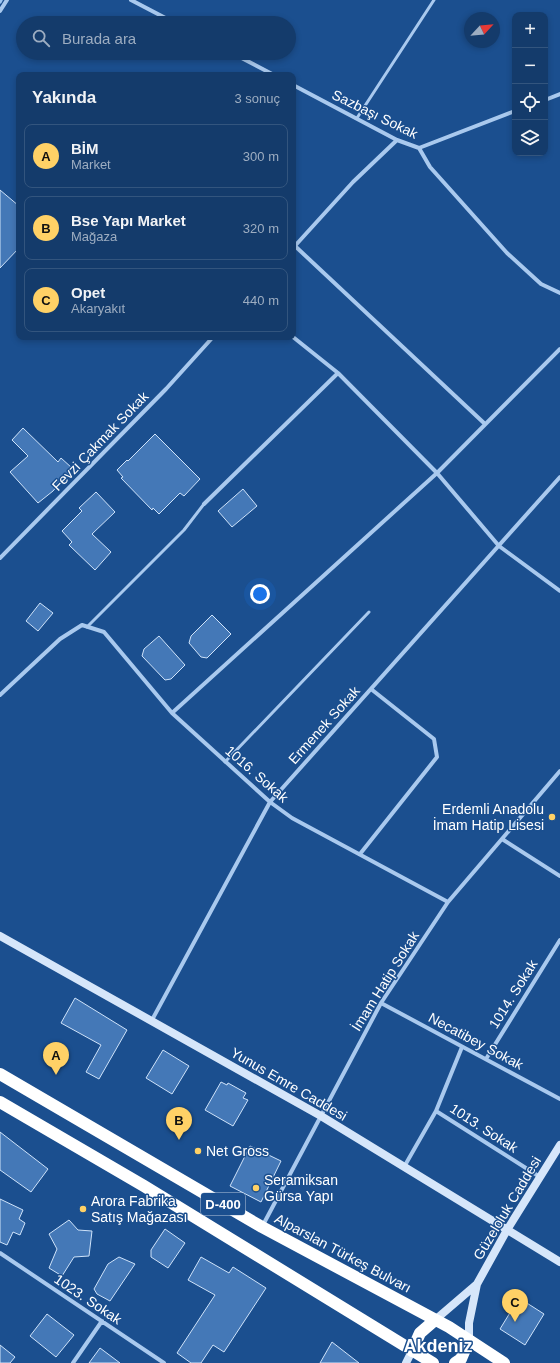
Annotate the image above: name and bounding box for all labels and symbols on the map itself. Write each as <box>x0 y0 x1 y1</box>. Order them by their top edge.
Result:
north arrow <box>464 12 500 48</box>
street label: Sazbaşı Sokak <box>330 86 421 142</box>
street label: Fevzi Çakmak Sokak <box>49 387 152 494</box>
your location <box>250 584 270 604</box>
street label: Ermenek Sokak <box>285 682 364 767</box>
street label: 1016. Sokak <box>222 742 292 806</box>
place label: Erdemli Anadolu İmam Hatip Lisesi <box>433 801 544 833</box>
marker: Erdemli Anadolu İmam Hatip Lisesi <box>547 812 557 822</box>
street label: İmam Hatip Sokak <box>347 927 423 1034</box>
street label: 1014. Sokak <box>486 956 541 1031</box>
street label: Necatibey Sokak <box>426 1009 527 1073</box>
pin: A <box>43 1042 69 1075</box>
street label: Yunus Emre Caddesi <box>228 1044 350 1124</box>
street label: 1013. Sokak <box>447 1100 522 1156</box>
pin: B <box>166 1107 192 1140</box>
place label: Net Gross <box>206 1143 269 1159</box>
marker: Net Gross <box>193 1146 203 1156</box>
street label: Güzeloluk Caddesi <box>470 1154 544 1262</box>
place label: Seramiksan Gürsa Yapı <box>264 1172 338 1204</box>
marker: Seramiksan Gürsa Yapı <box>251 1183 261 1193</box>
place label: Arora Fabrika Satış Mağazası <box>91 1193 188 1225</box>
road number: D-400 <box>201 1193 245 1215</box>
marker: Arora Fabrika Satış Mağazası <box>78 1204 88 1214</box>
street label: Alparslan Türkeş Bulvarı <box>272 1210 414 1296</box>
street label: 1023. Sokak <box>51 1271 126 1328</box>
pin: C <box>502 1289 528 1322</box>
district label: Akdeniz <box>403 1336 473 1356</box>

